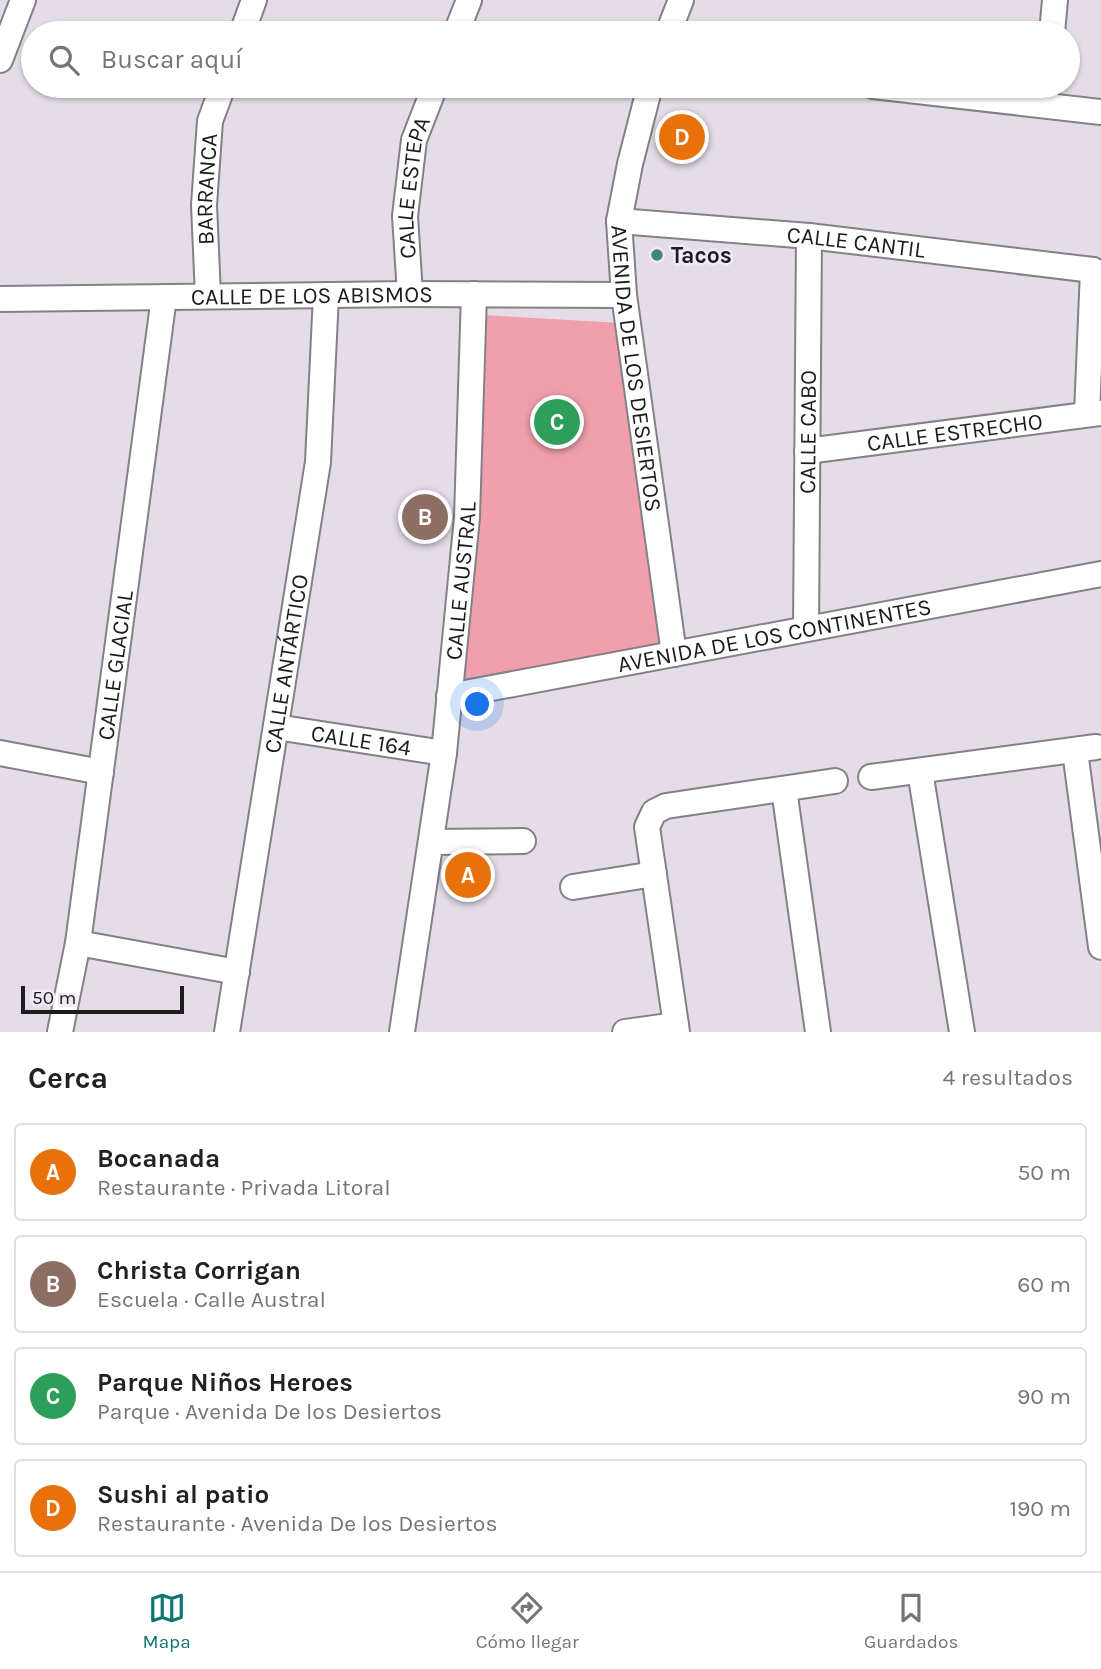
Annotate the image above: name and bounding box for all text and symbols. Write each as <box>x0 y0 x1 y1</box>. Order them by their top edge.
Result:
search box <box>21 21 1080 98</box>
icon: search <box>45 41 83 79</box>
text: Buscar aquí <box>101 44 243 75</box>
pin: D <box>659 111 705 163</box>
street label: CALLE ESTEPA <box>392 113 436 260</box>
street label: BARRANCA <box>191 132 223 246</box>
street label: CALLE CANTIL <box>786 221 927 264</box>
street label: AVENIDA DE LOS DESIERTOS <box>605 224 667 514</box>
place label: Tacos <box>671 242 732 269</box>
marker: Tacos <box>649 247 665 263</box>
street label: CALLE DE LOS ABISMOS <box>191 281 433 311</box>
street label: CALLE CABO <box>794 370 822 494</box>
pin: C <box>534 396 580 448</box>
street label: CALLE ESTRECHO <box>865 408 1044 457</box>
pin: B <box>402 491 448 543</box>
street label: CALLE AUSTRAL <box>440 501 481 661</box>
street label: CALLE ANTÁRTICO <box>259 572 314 755</box>
street label: CALLE GLACIAL <box>92 589 139 742</box>
street label: AVENIDA DE LOS CONTINENTES <box>615 593 933 678</box>
your location <box>460 687 494 721</box>
street label: CALLE 164 <box>309 720 413 762</box>
pin: A <box>445 849 491 901</box>
scale bar <box>21 983 184 1015</box>
text: 50 m <box>32 987 76 1009</box>
text: Cerca <box>28 1060 108 1096</box>
text: 4 resultados <box>943 1064 1073 1091</box>
text: Bocanada <box>97 1143 220 1174</box>
text: A <box>46 1159 60 1186</box>
text: 50 m <box>1017 1159 1071 1186</box>
text: Restaurante · Privada Litoral <box>97 1174 391 1201</box>
text: Christa Corrigan <box>97 1255 301 1286</box>
text: B <box>46 1271 60 1298</box>
text: 60 m <box>1017 1271 1071 1298</box>
text: Escuela · Calle Austral <box>97 1286 326 1313</box>
text: Parque Niños Heroes <box>97 1367 353 1398</box>
text: C <box>46 1383 60 1410</box>
text: 90 m <box>1017 1383 1071 1410</box>
text: Parque · Avenida De los Desiertos <box>97 1398 442 1425</box>
text: Sushi al patio <box>97 1479 269 1510</box>
text: D <box>45 1495 61 1522</box>
text: 190 m <box>1009 1495 1071 1522</box>
text: Restaurante · Avenida De los Desiertos <box>97 1510 498 1537</box>
tab: Mapa <box>143 1589 191 1653</box>
tab: Cómo llegar <box>476 1589 579 1653</box>
tab: Guardados <box>864 1589 958 1653</box>

